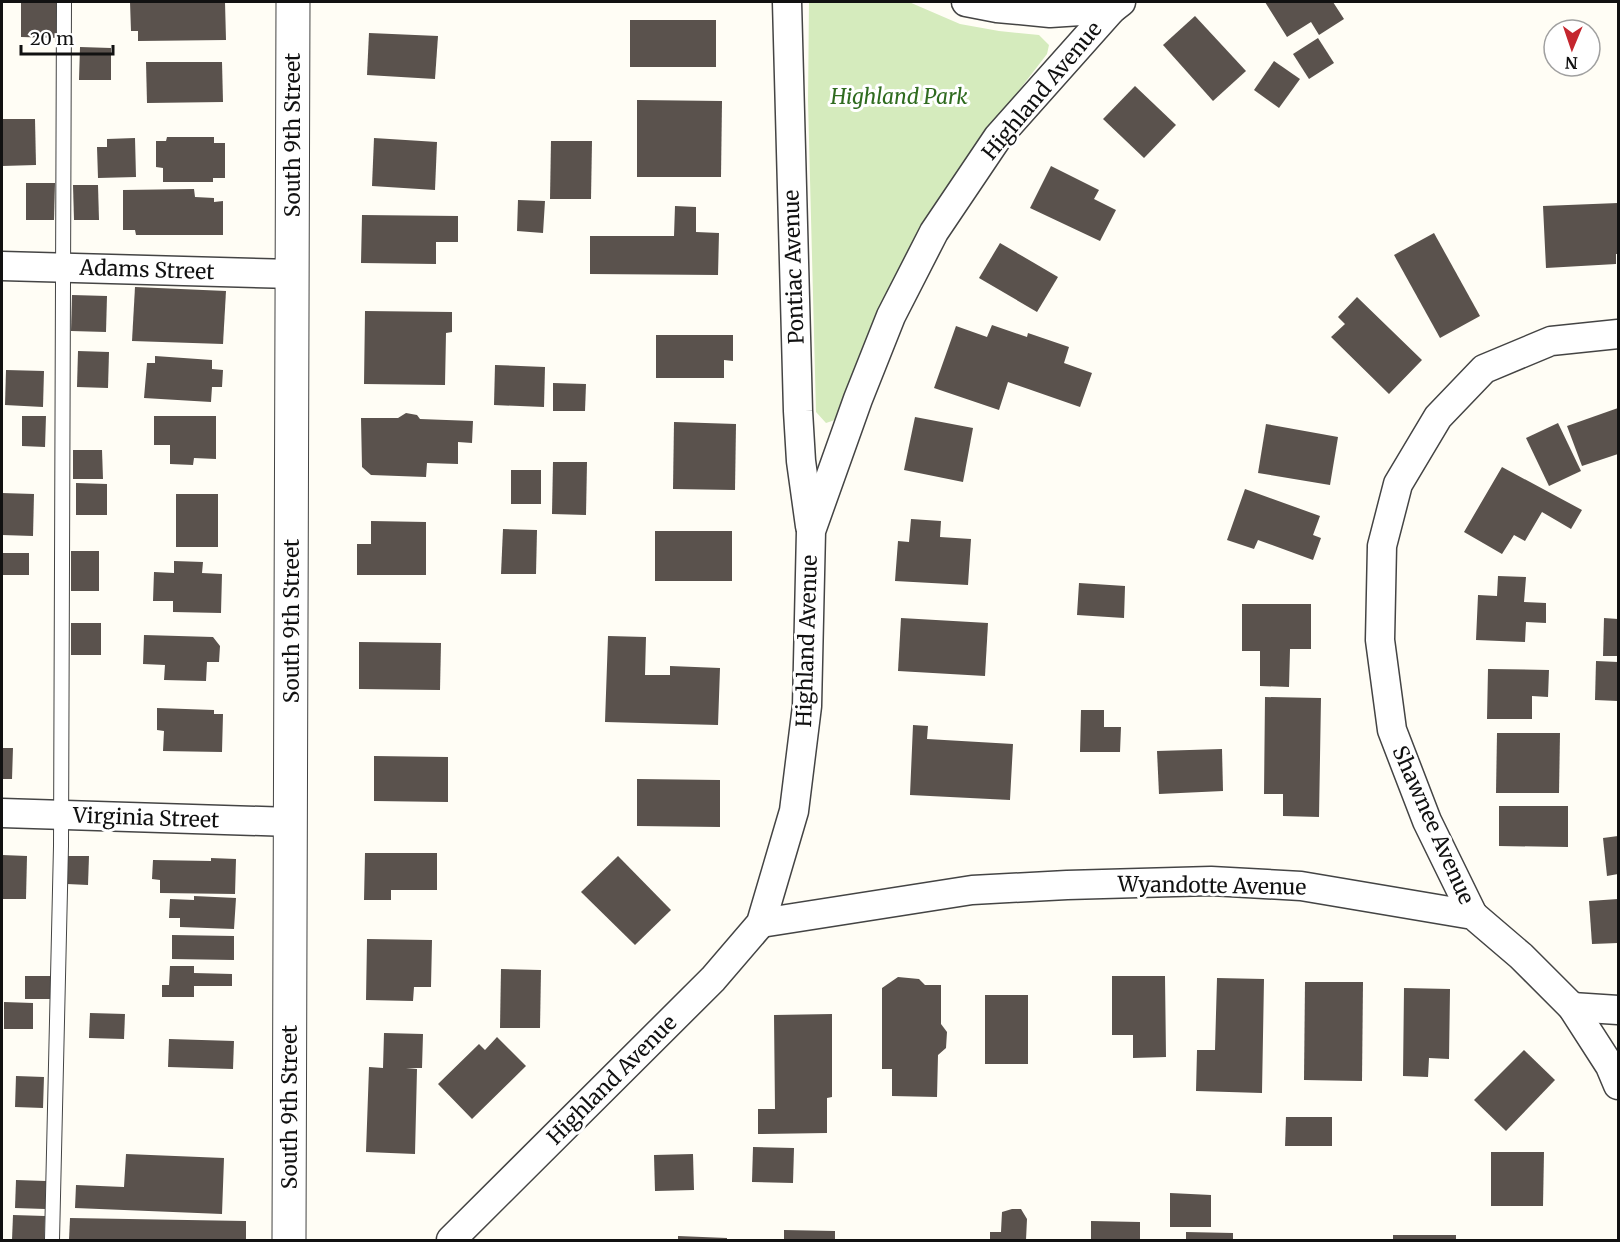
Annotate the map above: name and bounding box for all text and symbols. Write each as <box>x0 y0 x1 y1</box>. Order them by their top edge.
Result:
street label: Highland Avenue <box>976 16 1107 165</box>
scale bar <box>21 18 112 56</box>
north arrow <box>1542 18 1602 78</box>
text: 20 m <box>30 27 74 50</box>
street label: South 9th Street <box>279 53 306 217</box>
text: N <box>1564 53 1578 73</box>
park label: Highland Park <box>829 83 968 110</box>
street label: Pontiac Avenue <box>777 189 810 345</box>
street label: Adams Street <box>78 254 215 285</box>
street label: South 9th Street <box>278 539 305 703</box>
street label: Highland Avenue <box>790 554 823 728</box>
street label: Shawnee Avenue <box>1386 741 1480 908</box>
street label: Virginia Street <box>71 801 220 834</box>
street label: Wyandotte Avenue <box>1116 870 1307 901</box>
street label: Highland Avenue <box>541 1009 682 1150</box>
street label: South 9th Street <box>276 1025 303 1189</box>

